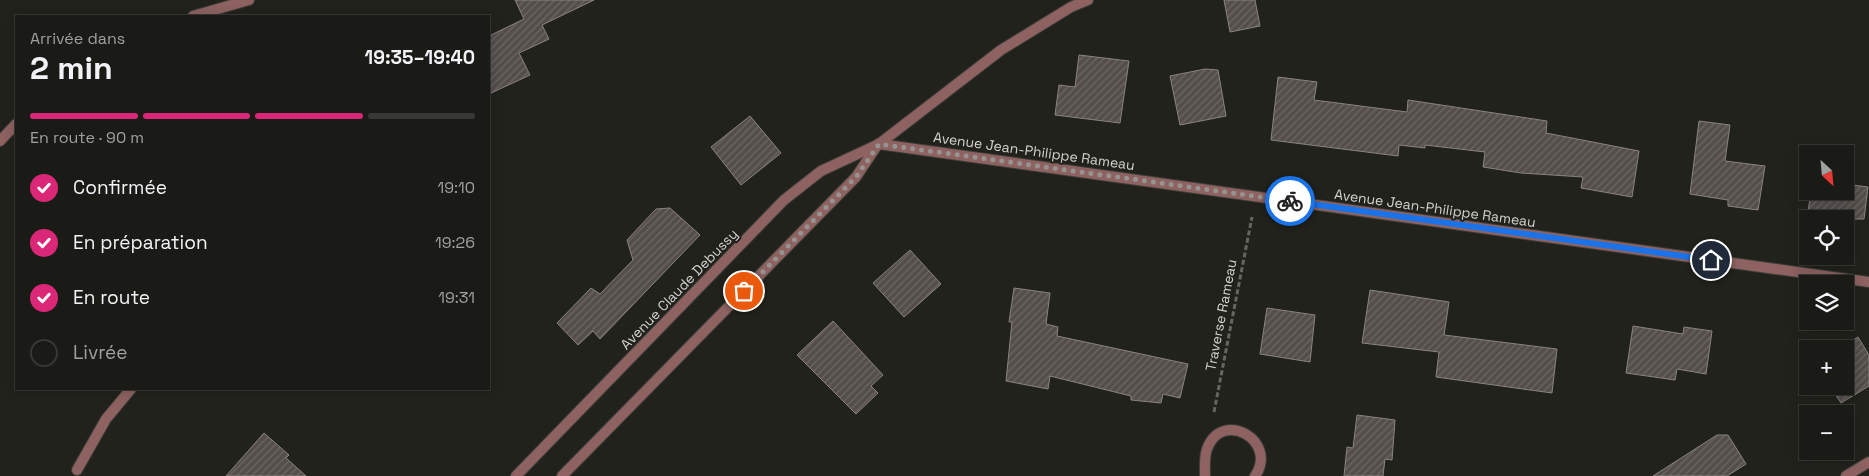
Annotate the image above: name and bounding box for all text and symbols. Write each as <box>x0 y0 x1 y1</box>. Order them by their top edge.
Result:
text: Arrivée dans <box>30 28 125 49</box>
text: 19:35–19:40 <box>365 45 475 70</box>
text: 2 min <box>30 48 113 88</box>
text: En route · 90 m <box>30 127 144 148</box>
street label: Avenue Jean-Philippe Rameau <box>932 128 1136 174</box>
north arrow <box>1799 145 1854 200</box>
map controls <box>1799 145 1854 460</box>
icon: check <box>30 174 58 202</box>
text: Confirmée <box>73 175 167 200</box>
courier <box>1265 176 1315 226</box>
text: 19:10 <box>438 177 475 198</box>
street label: Avenue Jean-Philippe Rameau <box>1333 185 1537 231</box>
icon: bike <box>1276 187 1304 215</box>
button: locate <box>1799 210 1854 265</box>
street label: Avenue Claude Debussy <box>617 225 741 353</box>
icon: check <box>30 229 58 257</box>
text: En préparation <box>73 230 208 255</box>
text: 19:26 <box>435 232 475 253</box>
pin <box>1690 239 1732 281</box>
icon: home <box>1697 246 1725 274</box>
street label: Traverse Rameau <box>1201 258 1241 372</box>
pin <box>723 270 765 312</box>
button: layers <box>1799 275 1854 330</box>
icon: bag <box>730 277 758 305</box>
icon: check <box>30 284 58 312</box>
text: En route <box>73 285 150 310</box>
text: 19:31 <box>438 287 475 308</box>
text: Livrée <box>73 340 128 365</box>
button: + <box>1799 340 1854 395</box>
button: − <box>1799 405 1854 460</box>

